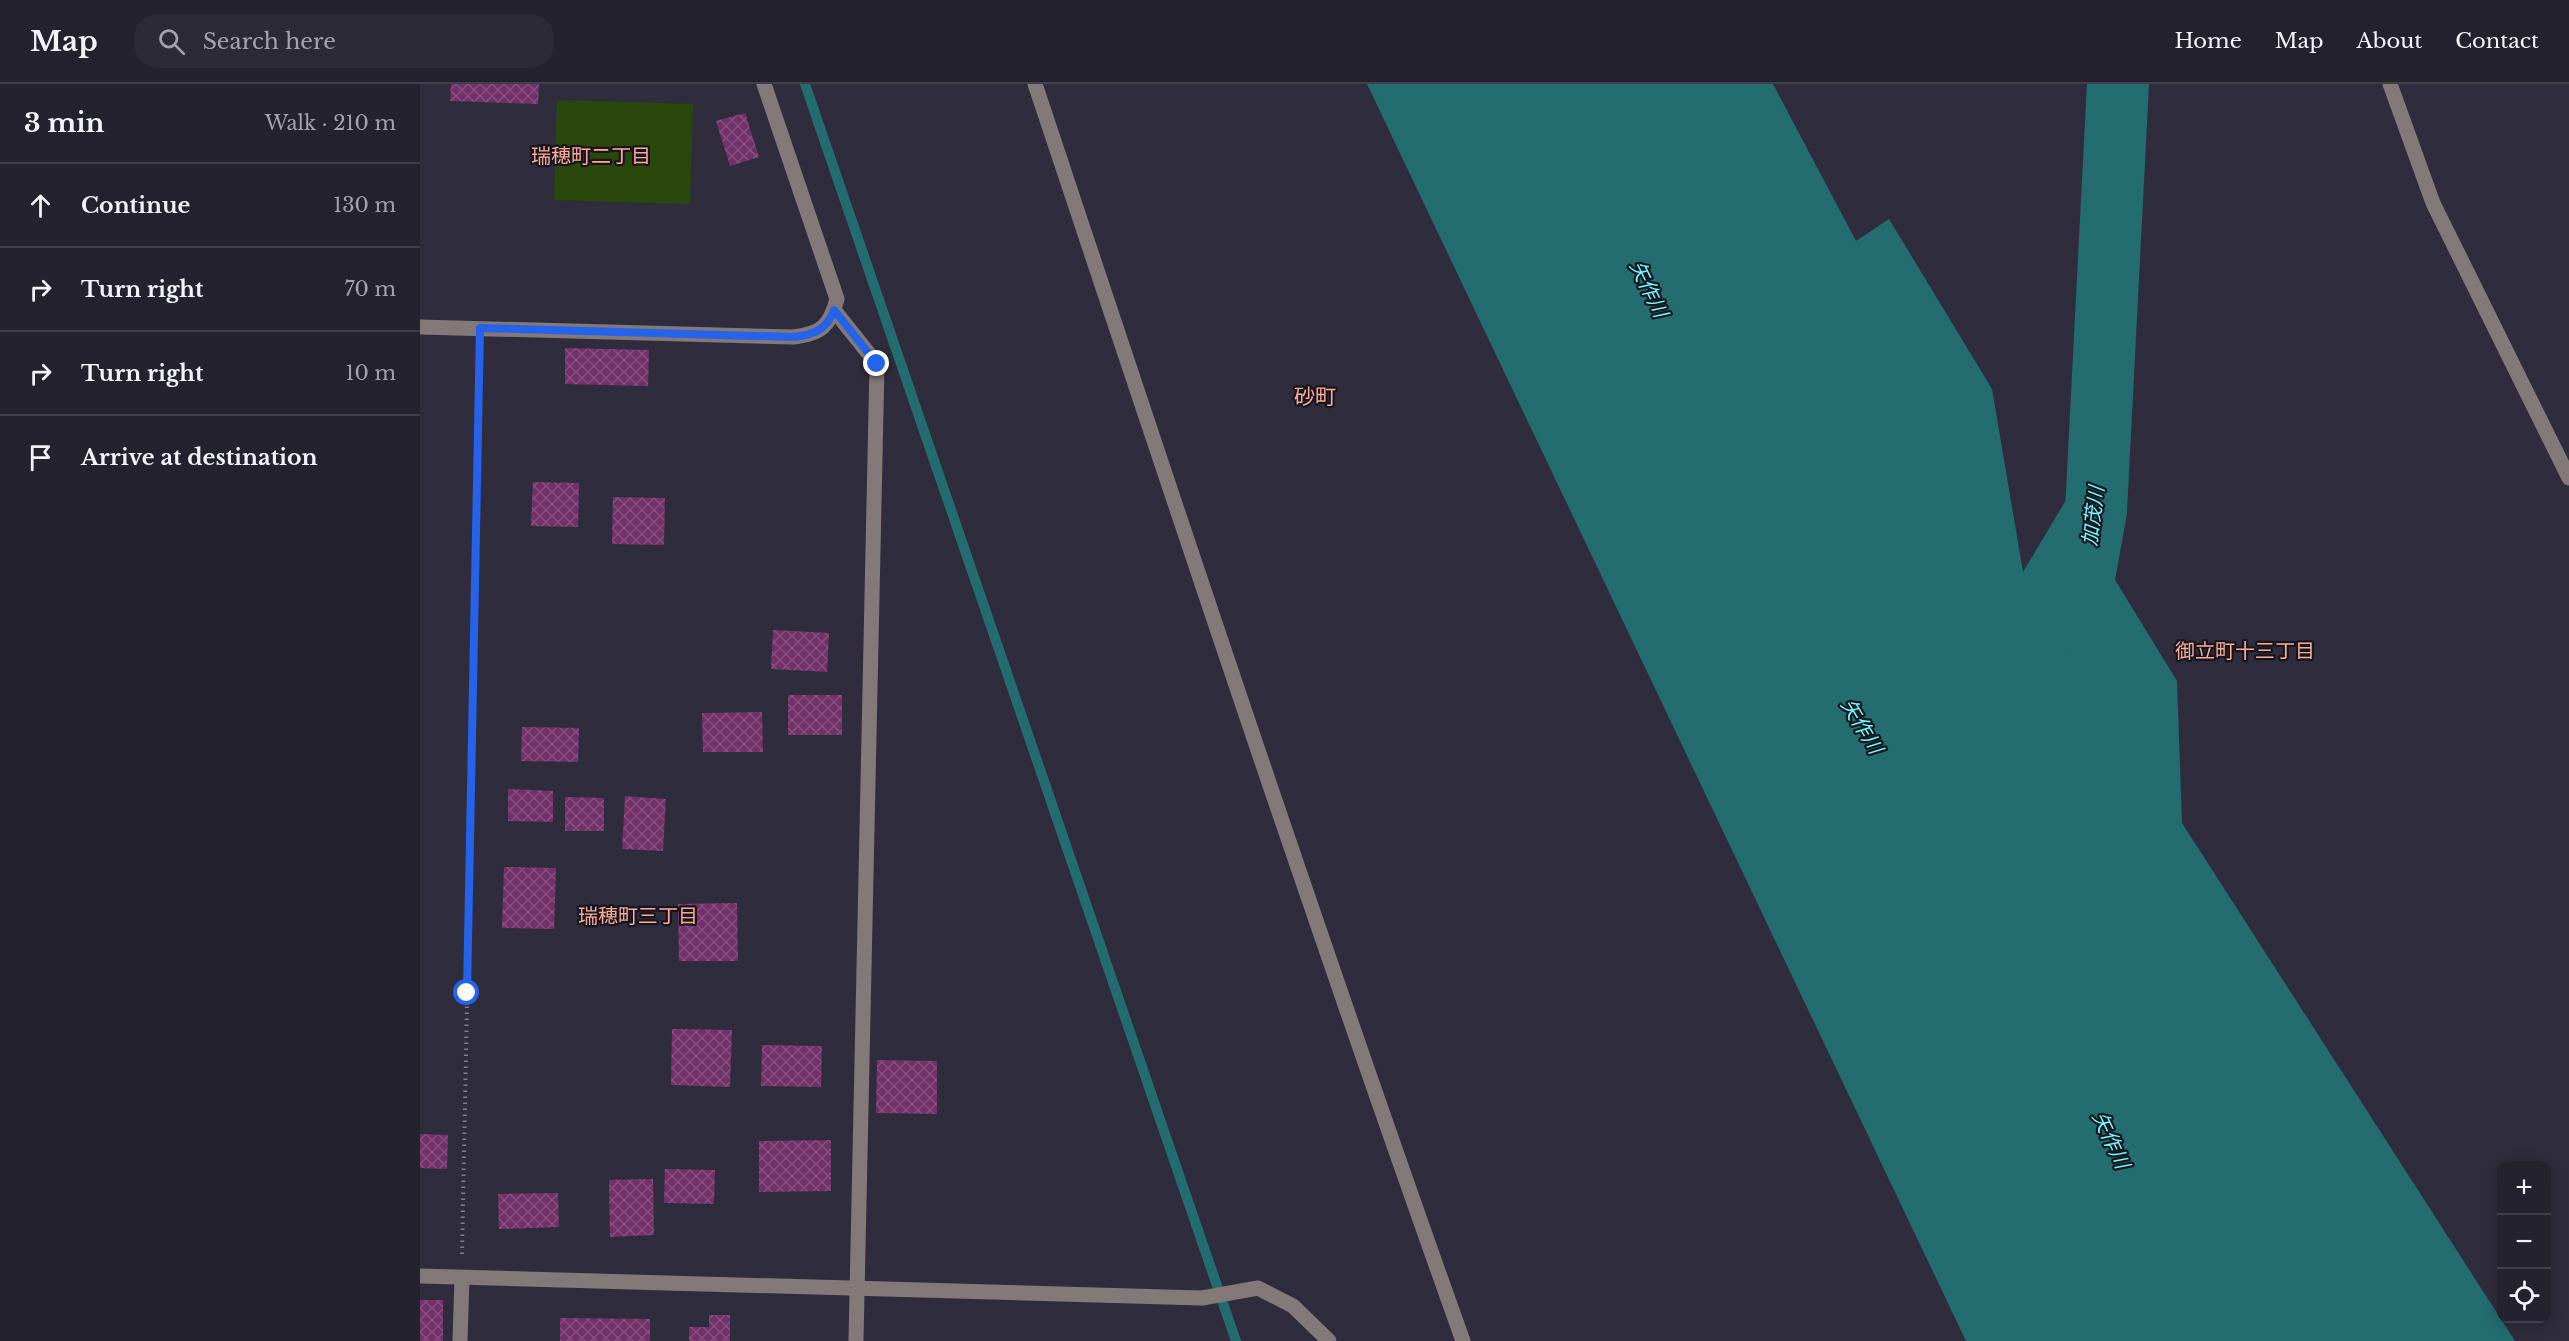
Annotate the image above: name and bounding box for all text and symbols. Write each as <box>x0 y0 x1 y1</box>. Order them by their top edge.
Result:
search box <box>134 14 554 68</box>
text: Map <box>30 24 98 59</box>
icon: search <box>155 25 188 58</box>
text: Search here <box>203 28 336 55</box>
text: Home <box>2175 28 2242 54</box>
text: Map <box>2275 28 2323 54</box>
text: About <box>2356 28 2422 54</box>
text: Contact <box>2455 28 2539 54</box>
text: 3 min <box>24 107 105 139</box>
text: Walk · 210 m <box>265 111 396 135</box>
district label: 瑞穂町二丁目 <box>531 144 651 168</box>
icon: ahead <box>24 189 57 222</box>
text: Continue <box>81 192 190 219</box>
text: 130 m <box>333 193 396 217</box>
water label: 矢作川 <box>1625 257 1674 323</box>
icon: right <box>24 273 57 306</box>
text: Turn right <box>81 276 203 303</box>
text: 70 m <box>344 277 396 301</box>
route end <box>863 350 889 376</box>
icon: right <box>24 357 57 390</box>
text: Turn right <box>81 360 203 387</box>
text: 10 m <box>346 361 396 385</box>
district label: 砂町 <box>1294 384 1336 410</box>
icon: arrive <box>24 441 57 474</box>
text: Arrive at destination <box>81 444 318 471</box>
water label: 加茂川 <box>2077 483 2109 547</box>
district label: 御立町十三丁目 <box>2175 639 2315 663</box>
water label: 矢作川 <box>1836 694 1889 760</box>
district label: 瑞穂町三丁目 <box>578 904 698 928</box>
route start <box>453 979 479 1005</box>
water label: 矢作川 <box>2087 1108 2135 1174</box>
map controls <box>2497 1161 2551 1323</box>
button: + <box>2497 1161 2551 1215</box>
button: − <box>2497 1215 2551 1269</box>
button: locate <box>2497 1269 2551 1323</box>

